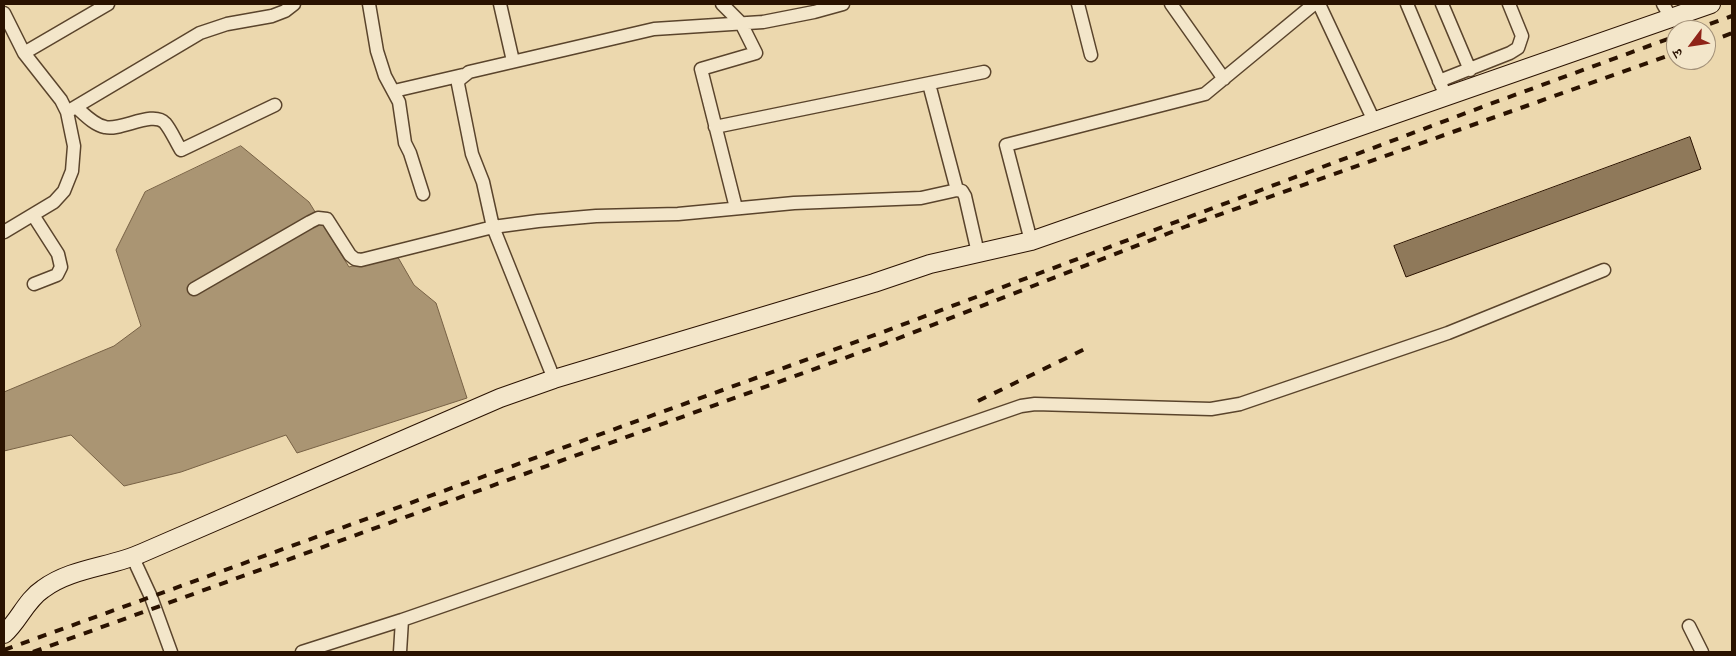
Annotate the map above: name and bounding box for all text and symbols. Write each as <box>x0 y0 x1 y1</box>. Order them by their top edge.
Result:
north arrow <box>1666 20 1716 70</box>
text: उ <box>1669 44 1689 60</box>

